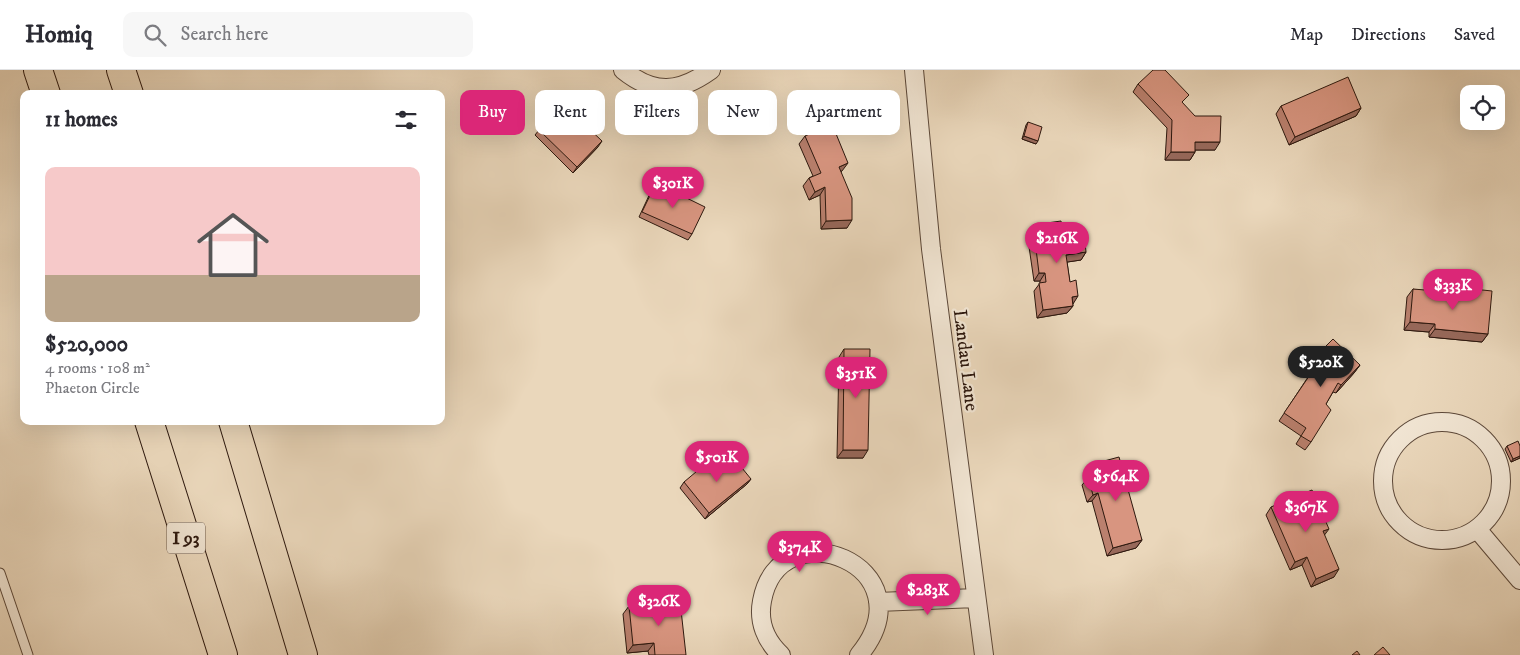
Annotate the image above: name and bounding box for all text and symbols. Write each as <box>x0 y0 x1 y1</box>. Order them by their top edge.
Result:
search box <box>123 12 473 57</box>
text: Homiq <box>25 20 93 50</box>
icon: search <box>141 21 169 49</box>
text: Search here <box>181 23 268 46</box>
text: Map <box>1290 24 1323 46</box>
text: Directions <box>1351 24 1426 46</box>
text: Saved <box>1454 24 1495 46</box>
map controls <box>1460 85 1505 130</box>
button: locate <box>1460 85 1505 130</box>
chip: Buy <box>460 90 525 135</box>
chip: Rent <box>535 90 605 135</box>
chip: Filters <box>615 90 698 135</box>
chip: New <box>708 90 777 135</box>
chip: Apartment <box>787 90 900 135</box>
icon: filters <box>392 106 420 134</box>
text: 11 homes <box>45 107 118 133</box>
pin: $301K <box>638 166 708 209</box>
text: $301K <box>653 173 693 193</box>
icon: home <box>188 200 278 290</box>
pin: $216K <box>1022 222 1092 264</box>
text: $216K <box>1036 228 1078 248</box>
pin: $333K <box>1418 268 1488 311</box>
text: $333K <box>1434 275 1472 295</box>
street label: Landau Lane <box>948 308 983 412</box>
text: $520,000 <box>45 332 128 358</box>
pin: $520K <box>1286 346 1356 388</box>
text: $520K <box>1299 352 1343 372</box>
pin: $351K <box>821 356 891 399</box>
text: 4 rooms · 108 m² <box>45 358 150 378</box>
text: $351K <box>836 363 876 383</box>
text: Phaeton Circle <box>45 378 140 398</box>
pin: $501K <box>682 440 752 483</box>
text: $501K <box>696 447 738 467</box>
pin: $564K <box>1081 460 1151 502</box>
text: $564K <box>1093 466 1139 486</box>
pin: $367K <box>1271 490 1341 533</box>
text: $367K <box>1285 497 1327 517</box>
road number: I 93 <box>167 522 205 553</box>
pin: $374K <box>765 530 835 573</box>
text: $374K <box>778 537 822 557</box>
pin: $283K <box>893 574 963 616</box>
text: $283K <box>907 580 949 600</box>
pin: $326K <box>624 584 694 627</box>
text: $326K <box>638 591 680 611</box>

